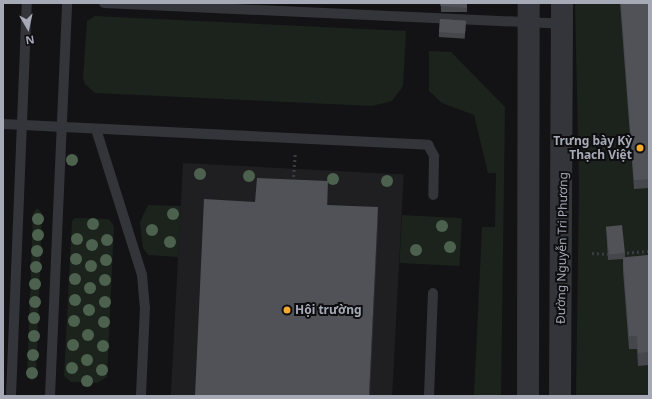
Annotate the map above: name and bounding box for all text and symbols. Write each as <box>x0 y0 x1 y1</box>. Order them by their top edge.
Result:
north arrow <box>8 8 48 48</box>
text: N <box>24 32 36 48</box>
place label: Trưng bày Kỳ Thạch Việt <box>553 134 632 162</box>
marker: Trưng bày Kỳ Thạch Việt <box>635 143 645 153</box>
street label: Đường Nguyễn Tri Phương <box>553 172 571 324</box>
place label: Hội trường <box>295 303 362 317</box>
marker: Hội trường <box>282 305 292 315</box>

